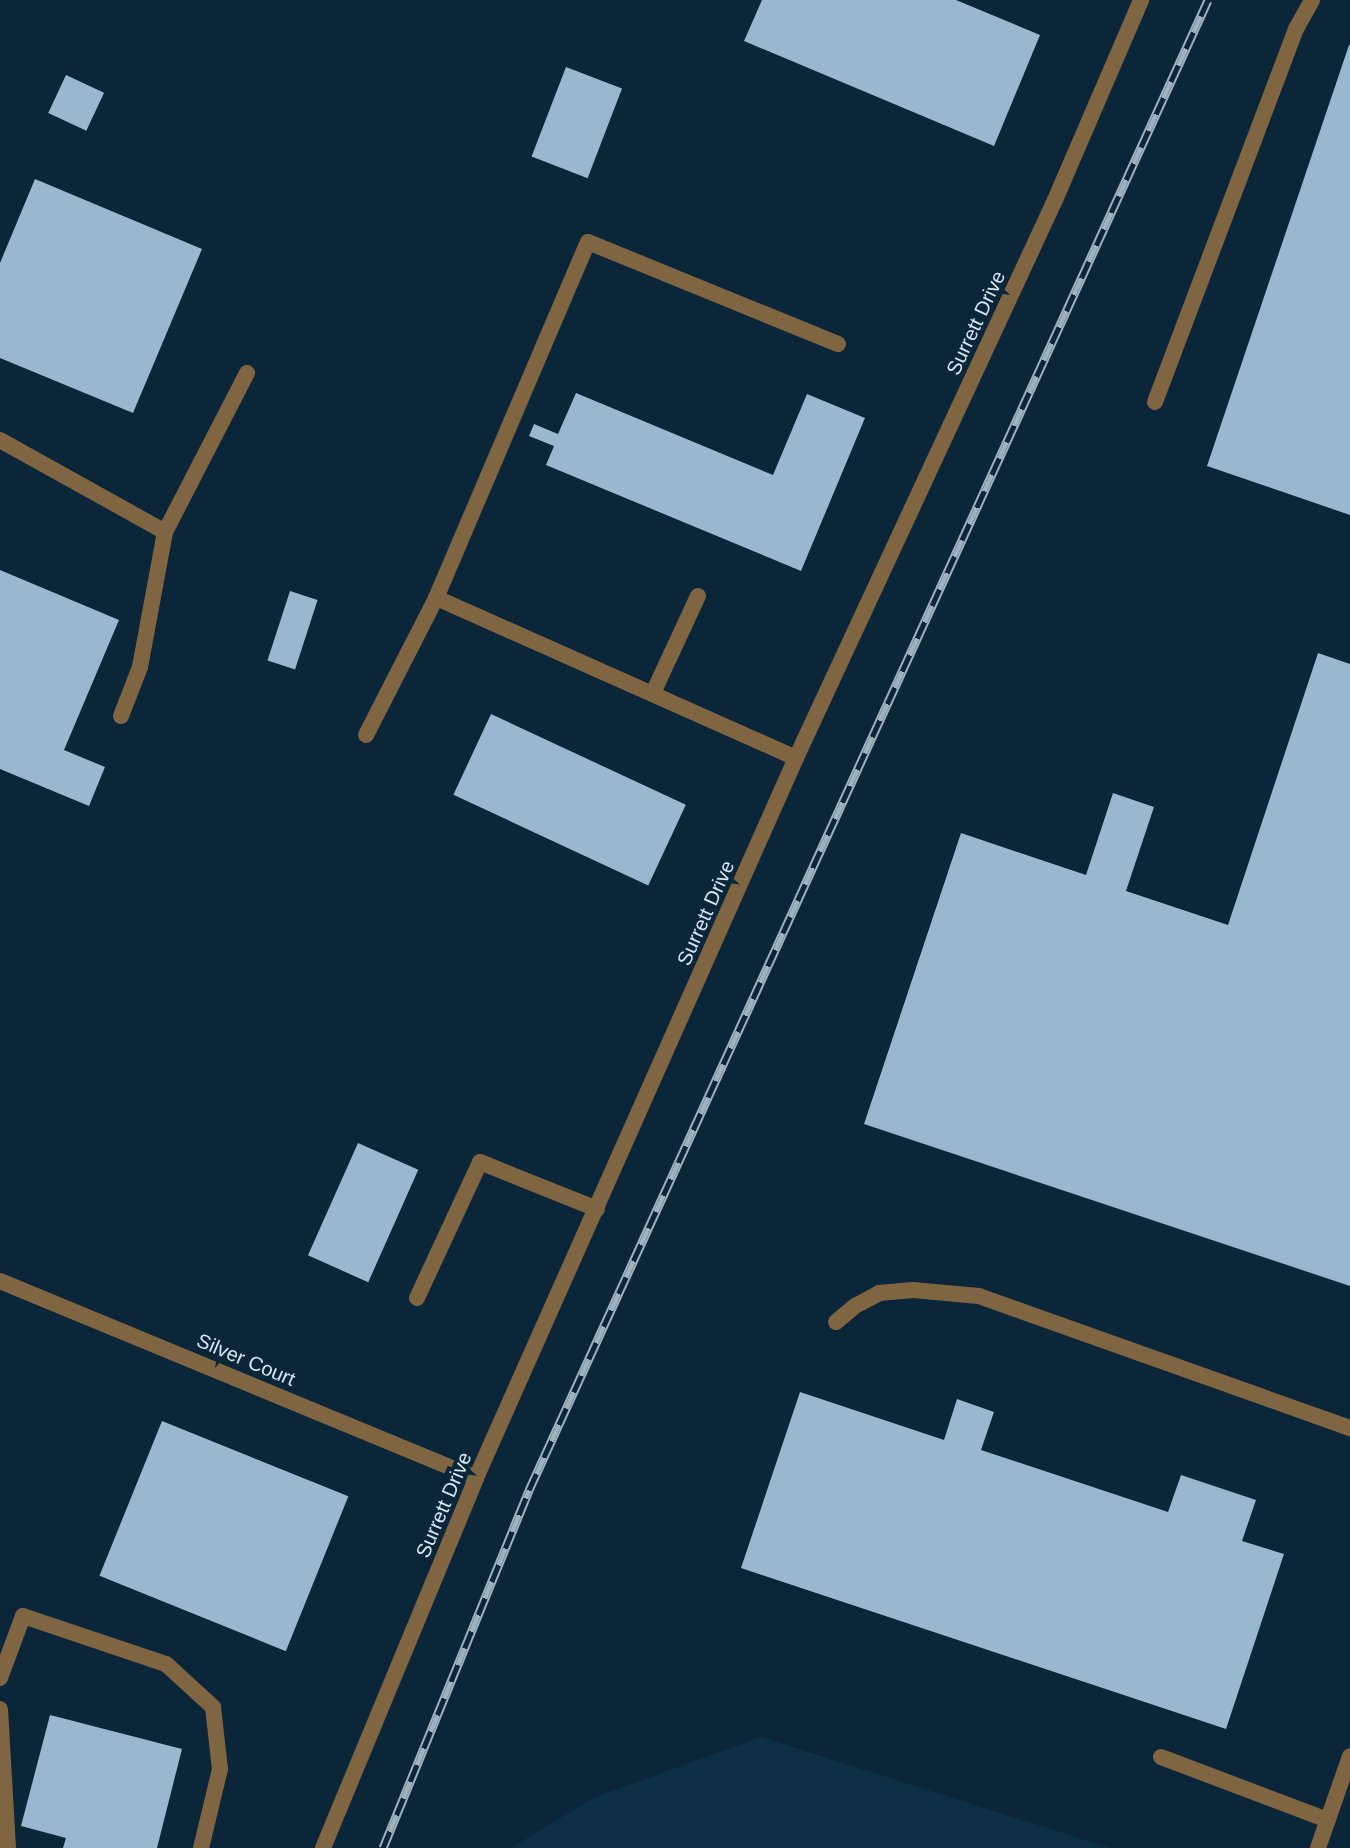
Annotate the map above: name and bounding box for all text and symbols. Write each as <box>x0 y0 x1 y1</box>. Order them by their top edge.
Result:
street label: Surrett Drive <box>941 267 1011 379</box>
street label: Surrett Drive <box>672 857 740 969</box>
street label: Silver Court <box>193 1329 299 1391</box>
street label: Surrett Drive <box>411 1449 477 1561</box>

